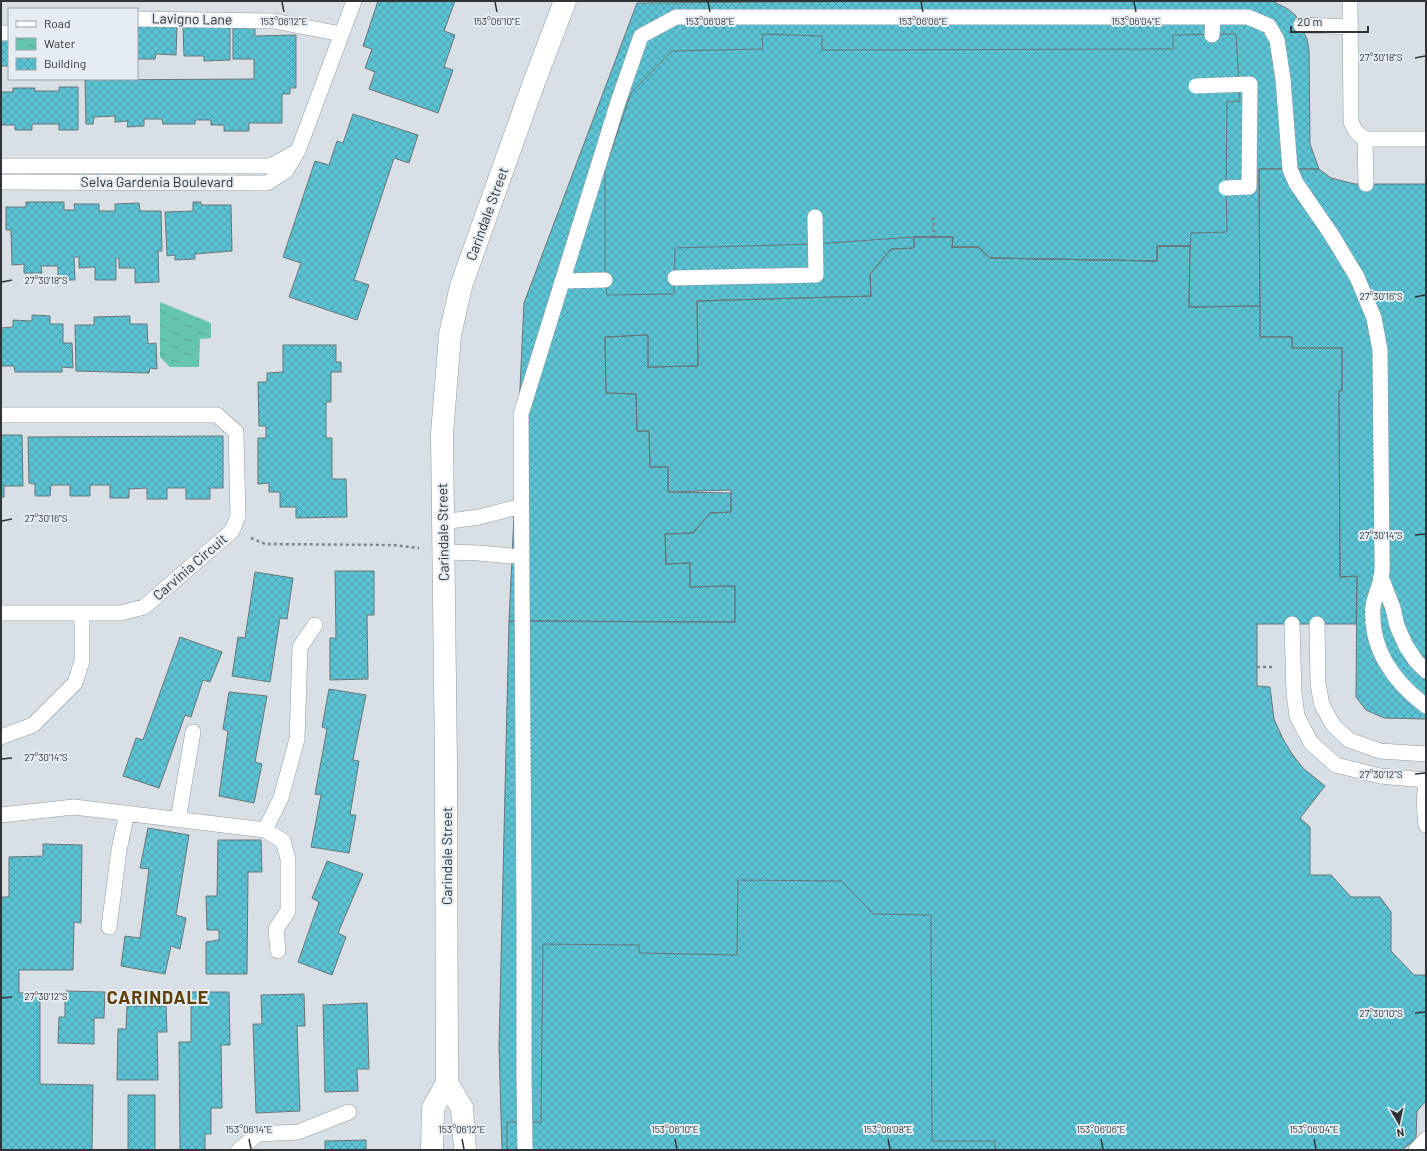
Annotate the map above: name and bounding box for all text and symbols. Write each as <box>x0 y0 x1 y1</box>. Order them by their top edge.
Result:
legend <box>8 8 138 80</box>
scale bar <box>1291 8 1368 34</box>
street label: Lavigno Lane <box>152 9 232 28</box>
text: 20 m <box>1297 14 1323 28</box>
text: 153°06'12"E <box>260 15 308 27</box>
text: 153°06'10"E <box>473 15 521 27</box>
text: 153°06'08"E <box>685 15 735 27</box>
text: 153°06'06"E <box>898 15 948 27</box>
text: 153°06'04"E <box>1111 15 1161 27</box>
text: Road <box>44 16 71 30</box>
text: Water <box>44 36 76 50</box>
text: 27°30'18"S <box>1359 51 1403 63</box>
text: Building <box>44 56 86 70</box>
street label: Carindale Street <box>462 165 511 263</box>
street label: Selva Gardenia Boulevard <box>81 173 233 190</box>
text: 27°30'18"S <box>24 274 68 286</box>
text: 27°30'16"S <box>1359 290 1403 302</box>
street label: Carindale Street <box>433 483 452 581</box>
text: 27°30'16"S <box>24 512 68 524</box>
text: 27°30'14"S <box>1359 529 1403 541</box>
street label: Carvinia Circuit <box>149 530 230 604</box>
text: 27°30'14"S <box>24 751 68 763</box>
text: 27°30'12"S <box>1359 768 1403 780</box>
street label: Carindale Street <box>438 807 455 905</box>
district label: CARINDALE <box>107 986 209 1008</box>
text: 27°30'12"S <box>24 990 68 1002</box>
text: 27°30'10"S <box>1359 1007 1403 1019</box>
north arrow <box>1379 1103 1419 1143</box>
text: 153°06'14"E <box>225 1123 273 1135</box>
text: 153°06'12"E <box>438 1123 486 1135</box>
text: 153°06'10"E <box>651 1123 699 1135</box>
text: 153°06'08"E <box>863 1123 913 1135</box>
text: 153°06'06"E <box>1076 1123 1126 1135</box>
text: 153°06'04"E <box>1289 1123 1339 1135</box>
text: N <box>1396 1126 1405 1140</box>

